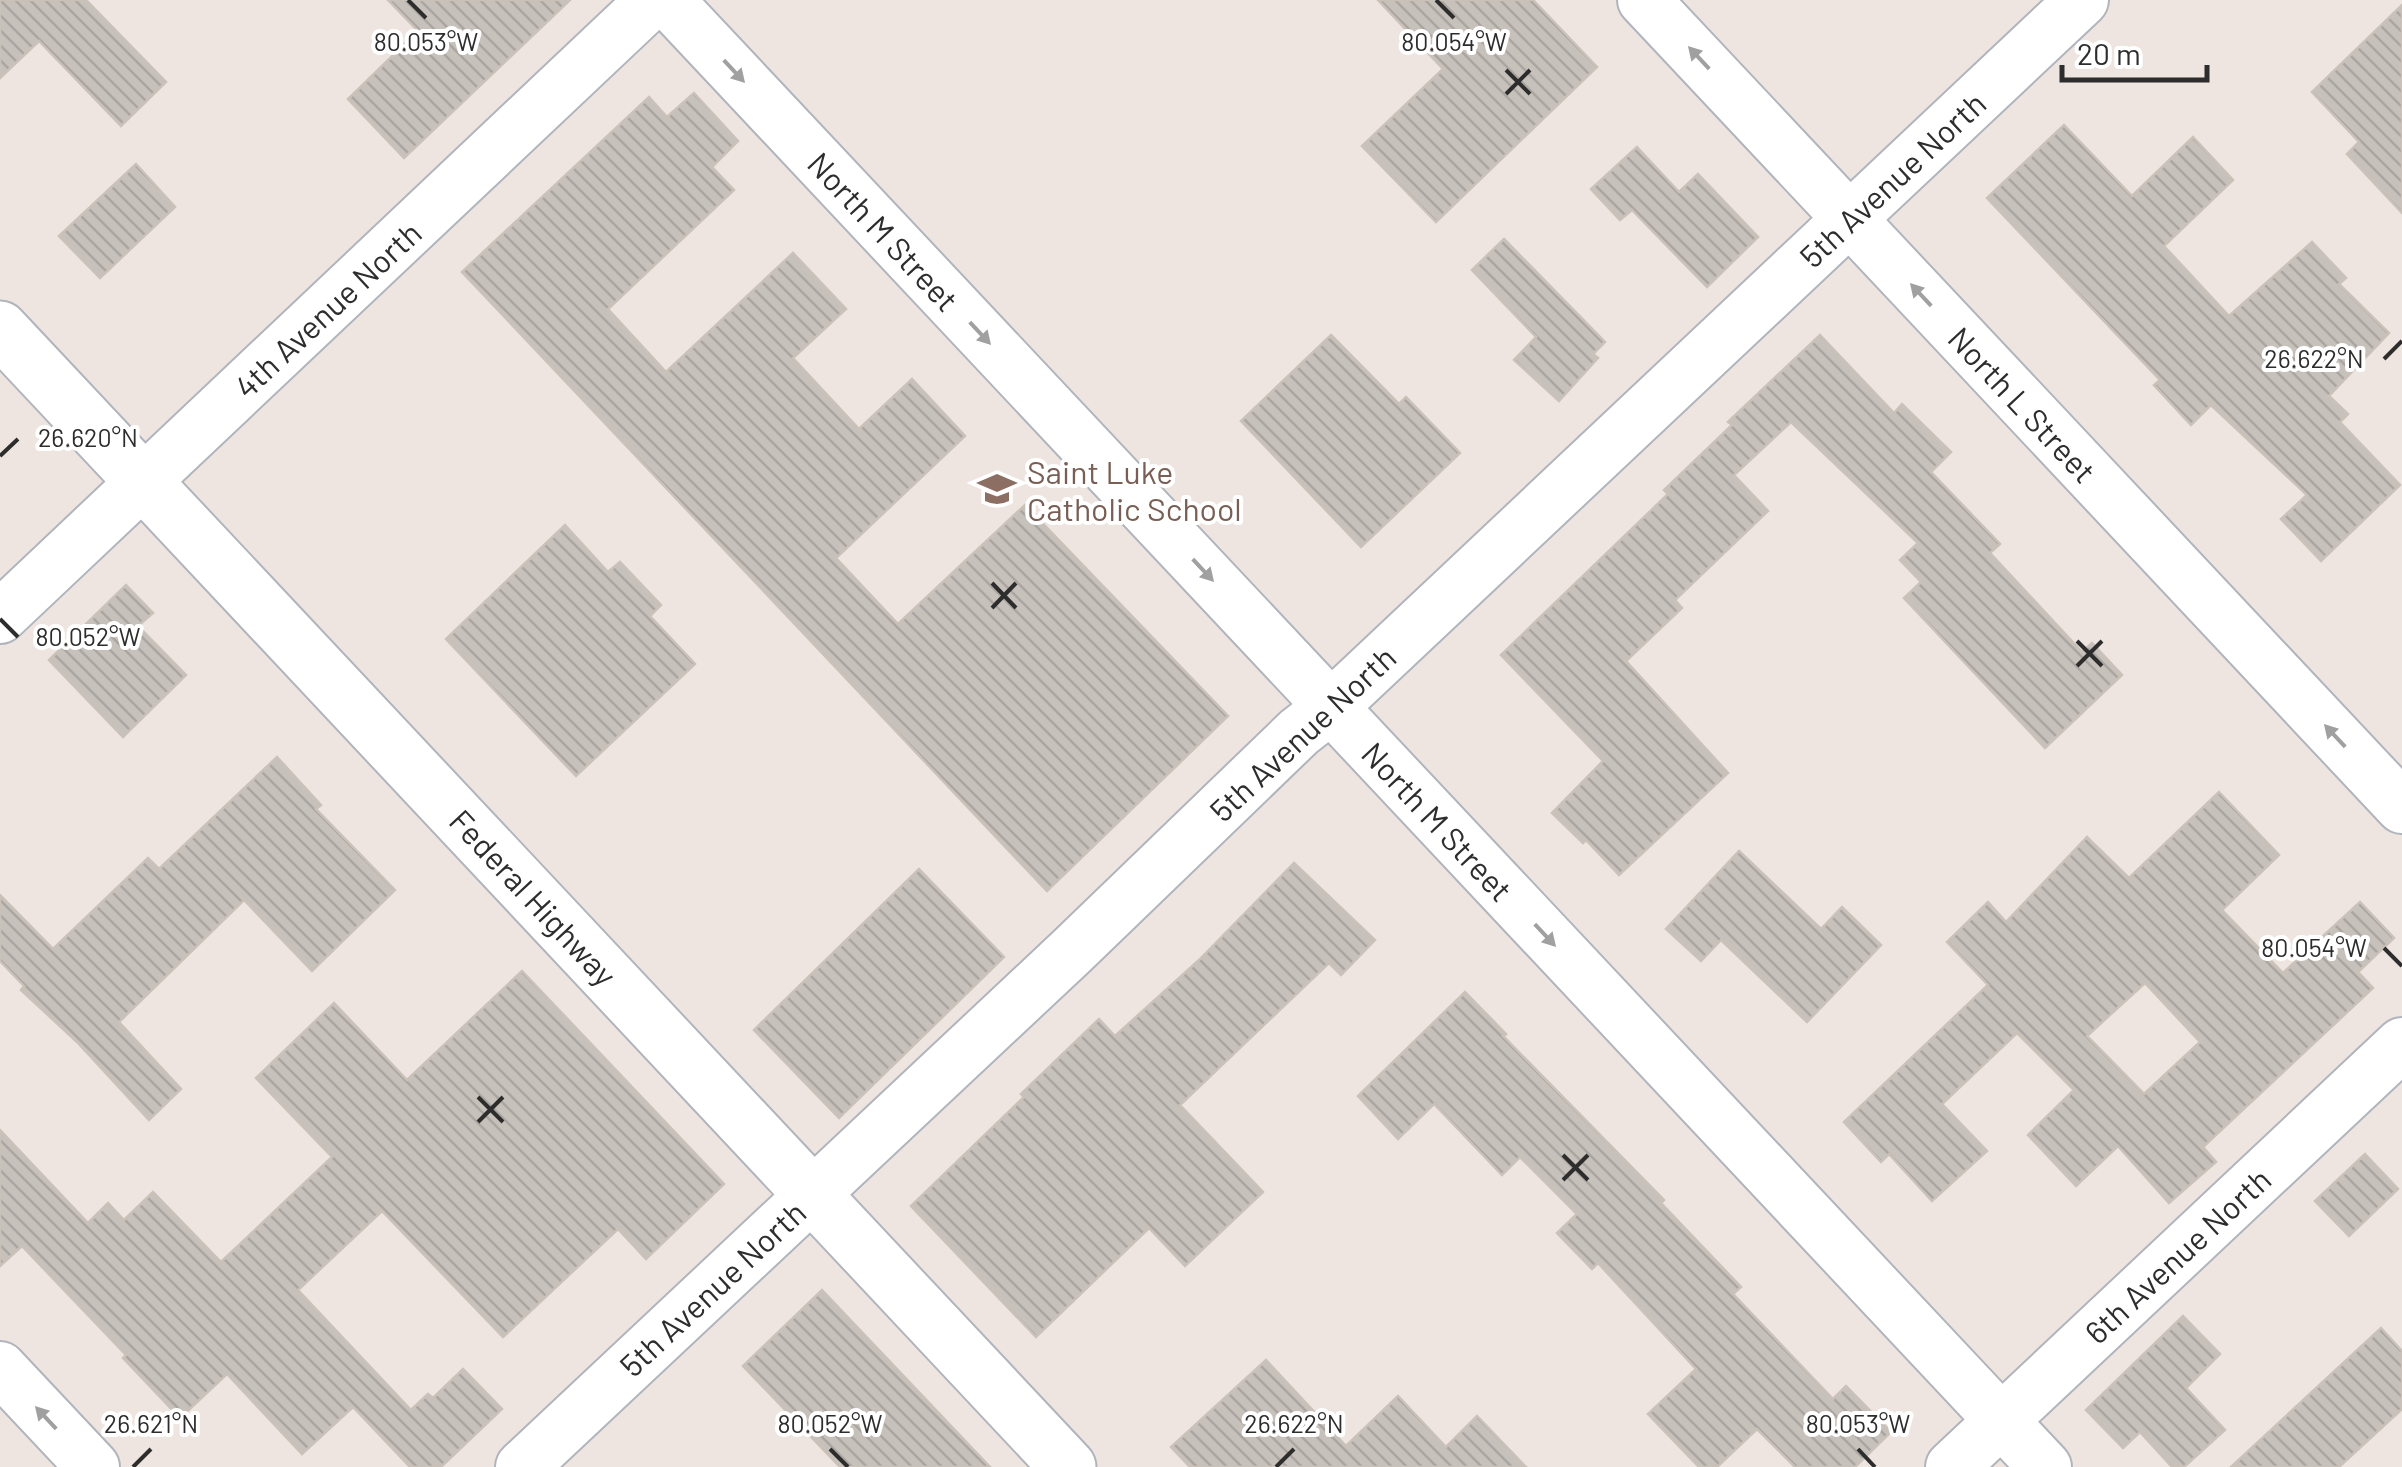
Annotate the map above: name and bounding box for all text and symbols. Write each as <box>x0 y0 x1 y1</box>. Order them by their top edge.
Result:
scale bar <box>2062 20 2207 82</box>
text: 80.053°W <box>374 26 478 56</box>
text: 80.054°W <box>1401 26 1507 56</box>
text: 20 m <box>2077 35 2141 71</box>
one-way arrow <box>1688 46 1711 70</box>
one-way arrow <box>722 59 745 83</box>
street label: 5th Avenue North <box>1791 83 1993 275</box>
street label: North M Street <box>801 144 967 318</box>
street label: 4th Avenue North <box>226 213 428 405</box>
one-way arrow <box>1910 284 1933 308</box>
street label: North L Street <box>1941 318 2105 490</box>
one-way arrow <box>968 321 991 345</box>
text: 26.622°N <box>2264 343 2364 373</box>
text: 26.620°N <box>38 422 138 452</box>
place label: Saint Luke Catholic School <box>1027 452 1242 527</box>
school or university icon: Saint Luke Catholic School <box>976 468 1018 510</box>
one-way arrow <box>1191 558 1214 582</box>
text: 80.052°W <box>35 621 141 651</box>
street label: 5th Avenue North <box>1201 637 1403 829</box>
one-way arrow <box>2324 724 2347 748</box>
street label: North M Street <box>1355 734 1521 908</box>
street label: Federal Highway <box>443 801 625 993</box>
one-way arrow <box>1533 922 1556 946</box>
text: 80.054°W <box>2261 932 2367 962</box>
street label: 6th Avenue North <box>2076 1159 2278 1351</box>
street label: 5th Avenue North <box>611 1192 813 1384</box>
one-way arrow <box>35 1406 58 1430</box>
text: 26.621°N <box>104 1408 198 1438</box>
text: 80.052°W <box>777 1408 883 1438</box>
text: 26.622°N <box>1244 1408 1344 1438</box>
text: 80.053°W <box>1806 1408 1910 1438</box>

